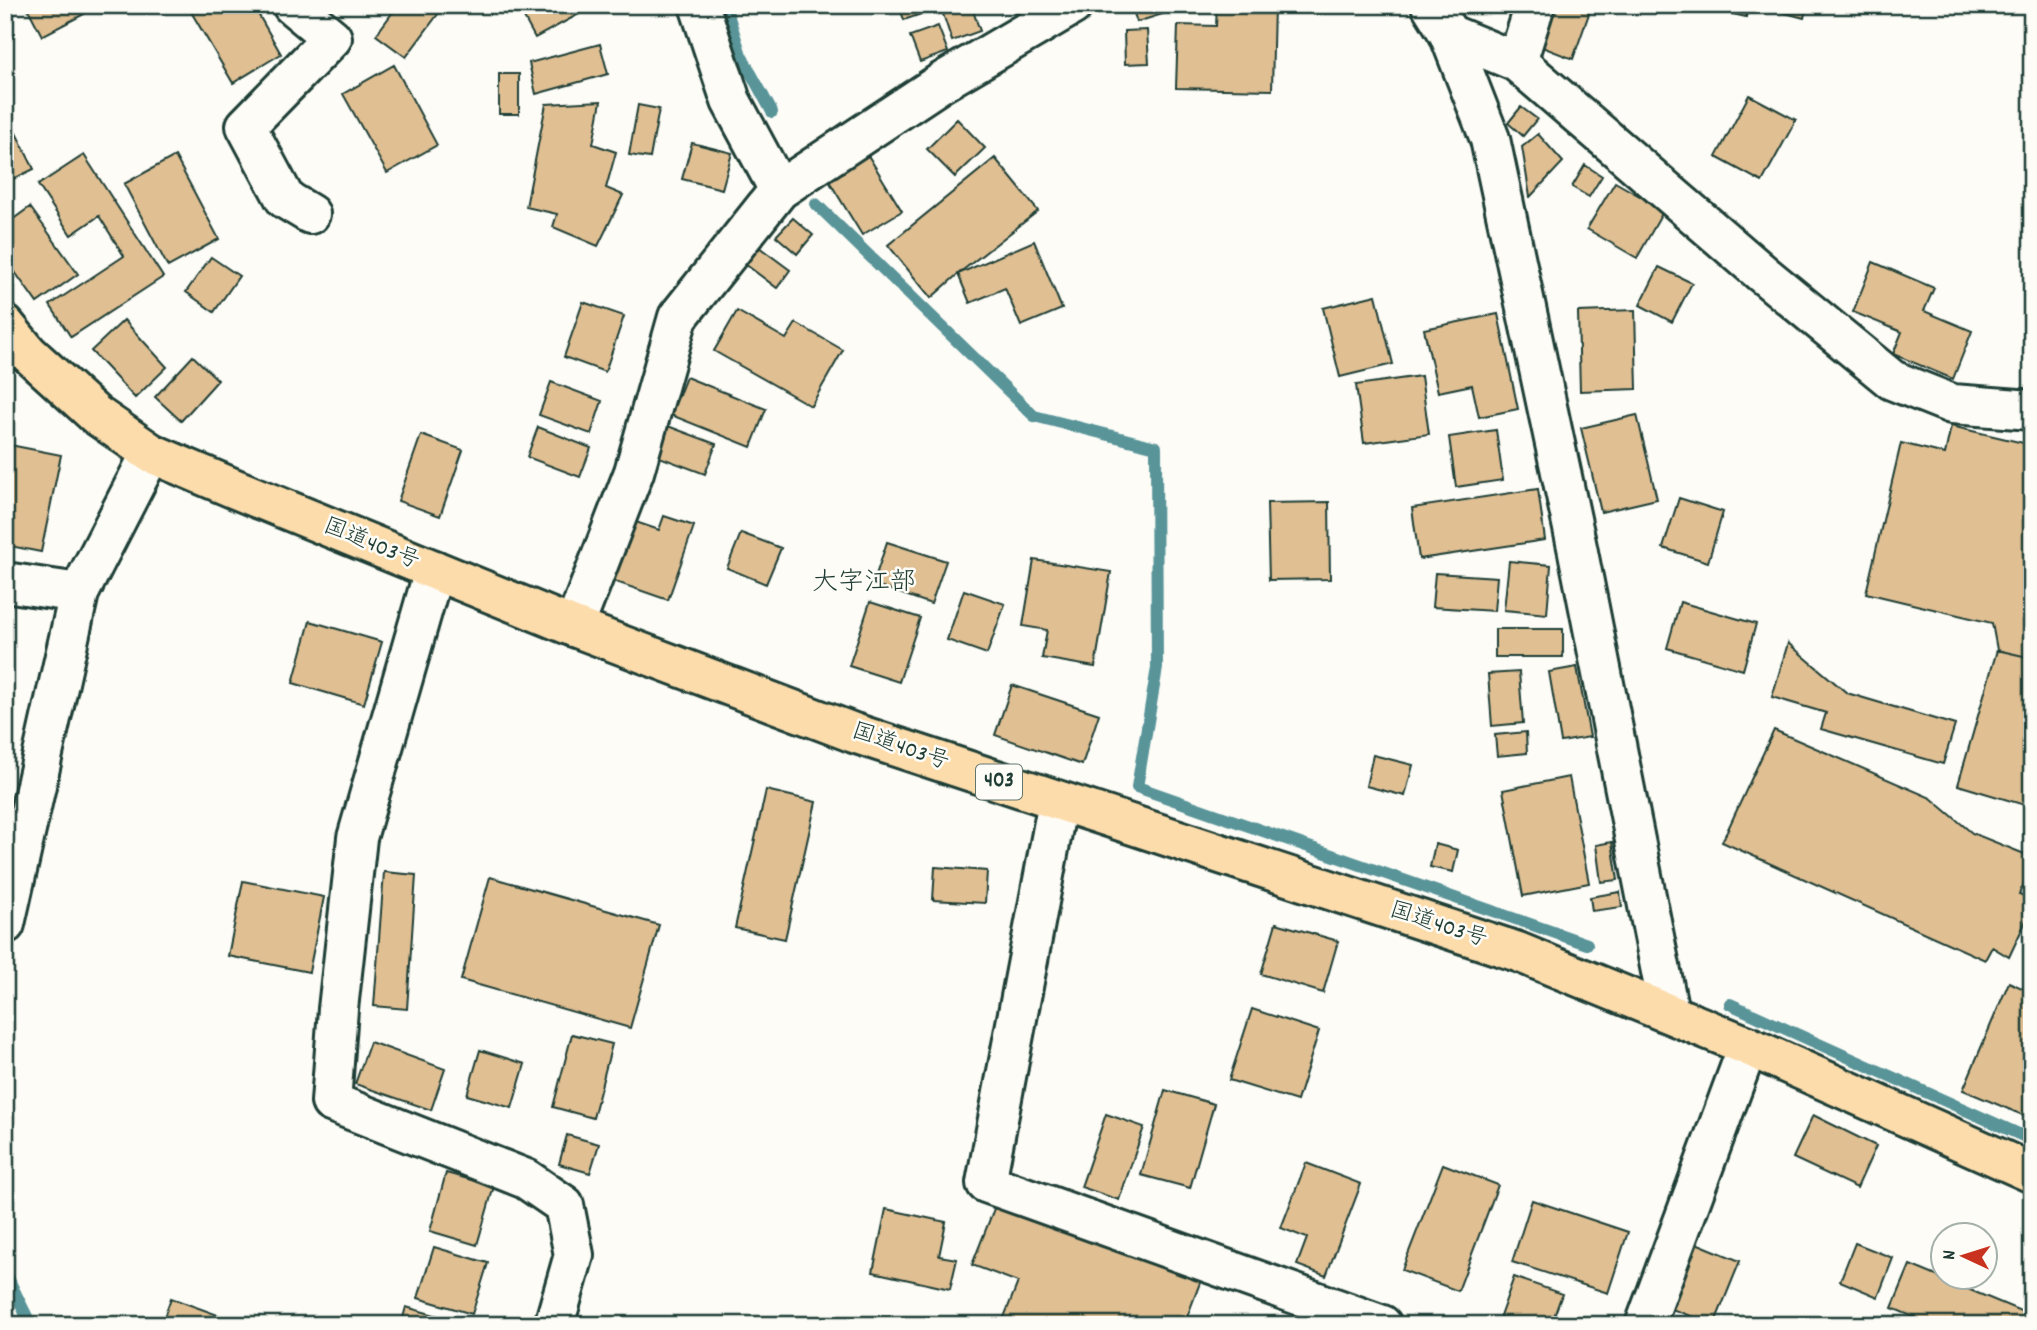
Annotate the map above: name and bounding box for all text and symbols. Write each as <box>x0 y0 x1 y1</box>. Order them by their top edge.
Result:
street label: 国道403号 <box>318 511 424 579</box>
district label: 大字江部 <box>812 565 916 602</box>
street label: 国道403号 <box>847 716 953 780</box>
road number: 403 <box>976 764 1022 800</box>
street label: 国道403号 <box>1385 895 1491 957</box>
north arrow <box>1928 1222 1998 1292</box>
text: N <box>1937 1249 1964 1261</box>

